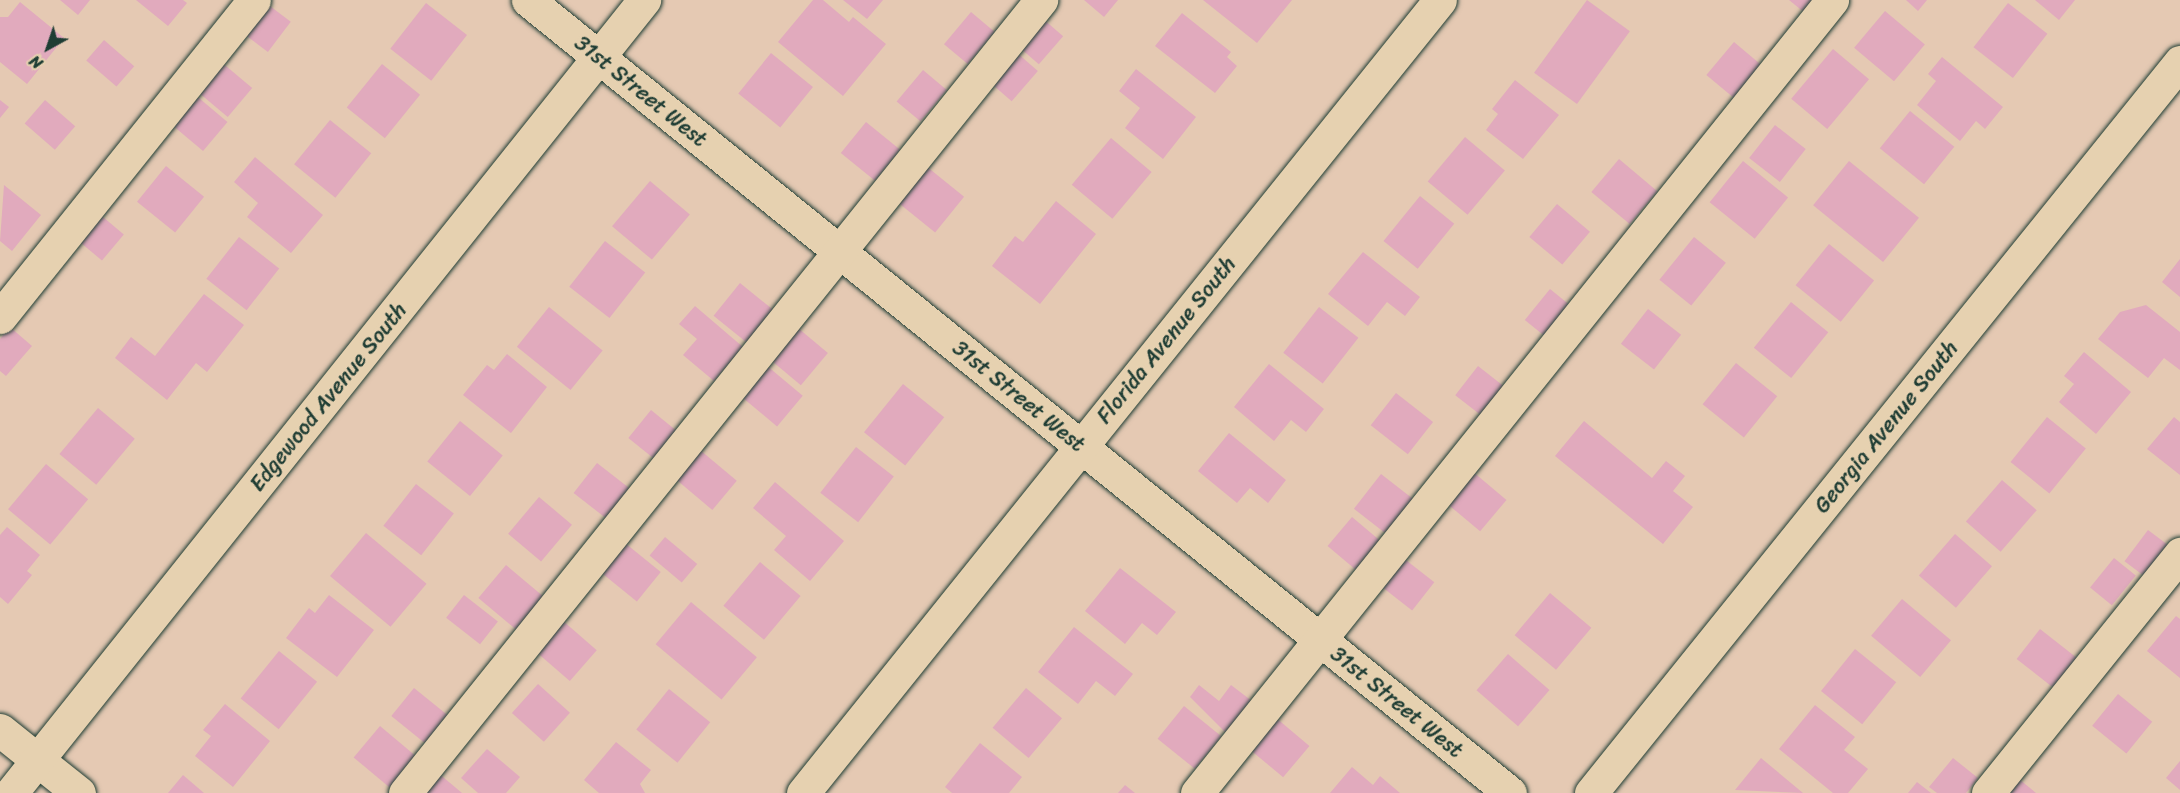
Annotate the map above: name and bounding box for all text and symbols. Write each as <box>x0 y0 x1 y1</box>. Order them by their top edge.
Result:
north arrow <box>18 18 78 78</box>
street label: 31st Street West <box>569 29 713 153</box>
text: N <box>23 47 50 77</box>
street label: Florida Avenue South <box>1091 251 1241 429</box>
street label: Edgewood Avenue South <box>244 298 412 496</box>
street label: 31st Street West <box>947 334 1091 458</box>
street label: Georgia Avenue South <box>1809 336 1963 518</box>
street label: 31st Street West <box>1325 640 1469 764</box>

